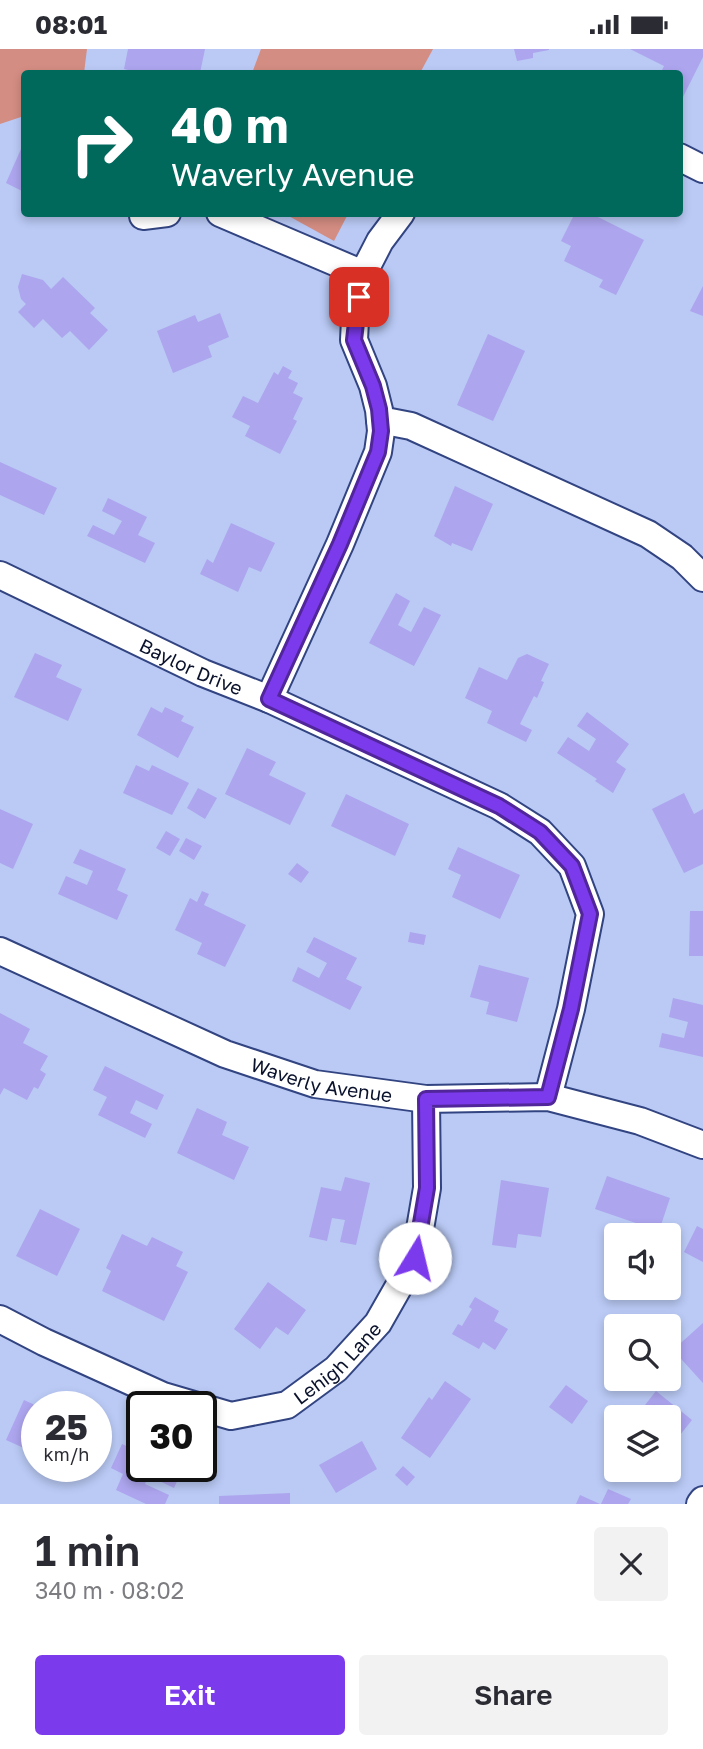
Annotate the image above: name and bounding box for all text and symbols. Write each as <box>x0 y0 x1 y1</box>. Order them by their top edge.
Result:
text: 08:01 <box>35 9 107 40</box>
text: 40 m <box>171 95 289 154</box>
icon: right <box>56 98 147 189</box>
text: Waverly Avenue <box>171 155 415 193</box>
pin <box>329 267 389 327</box>
icon: arrive <box>340 278 378 316</box>
street label: Baylor Drive <box>136 633 246 699</box>
street label: Waverly Avenue <box>248 1052 394 1106</box>
position arrow <box>378 1221 452 1295</box>
map controls <box>604 1223 681 1482</box>
button: sound <box>604 1223 681 1300</box>
button: search <box>604 1314 681 1391</box>
street label: Lehigh Lane <box>288 1317 385 1408</box>
speed limit sign: 30 <box>126 1391 217 1482</box>
button: layers <box>604 1405 681 1482</box>
text: 25 <box>45 1406 88 1448</box>
text: km/h <box>44 1443 89 1465</box>
text: 1 min <box>35 1525 140 1575</box>
button: close <box>594 1527 668 1601</box>
text: 340 m · 08:02 <box>35 1576 184 1604</box>
button: Exit <box>35 1655 345 1735</box>
button: Share <box>359 1655 668 1735</box>

